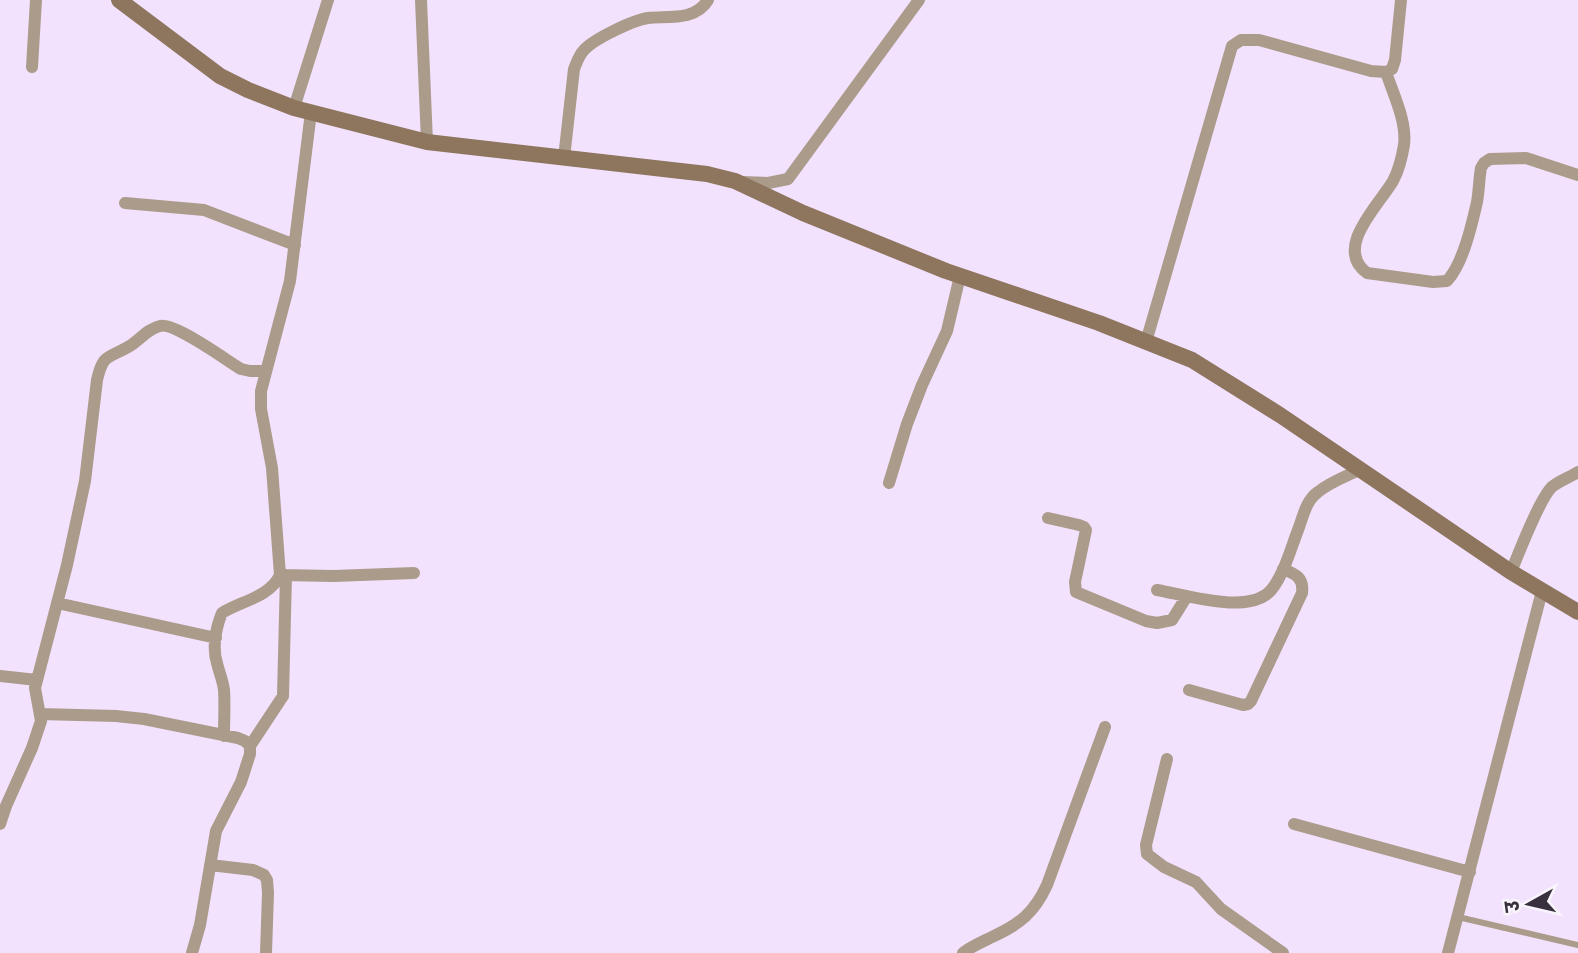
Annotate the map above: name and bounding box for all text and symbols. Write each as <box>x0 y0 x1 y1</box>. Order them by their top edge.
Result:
north arrow <box>1494 869 1564 939</box>
text: उ <box>1498 898 1527 914</box>

